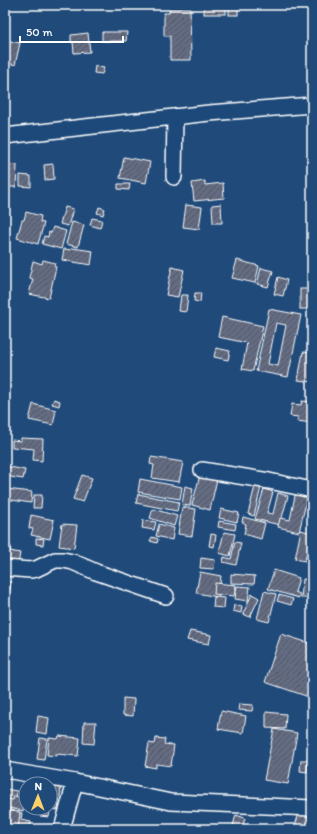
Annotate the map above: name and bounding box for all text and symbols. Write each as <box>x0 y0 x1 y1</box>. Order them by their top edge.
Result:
scale bar <box>20 18 123 44</box>
text: 50 m <box>26 25 52 39</box>
north arrow <box>18 776 58 816</box>
text: N <box>34 780 42 793</box>

